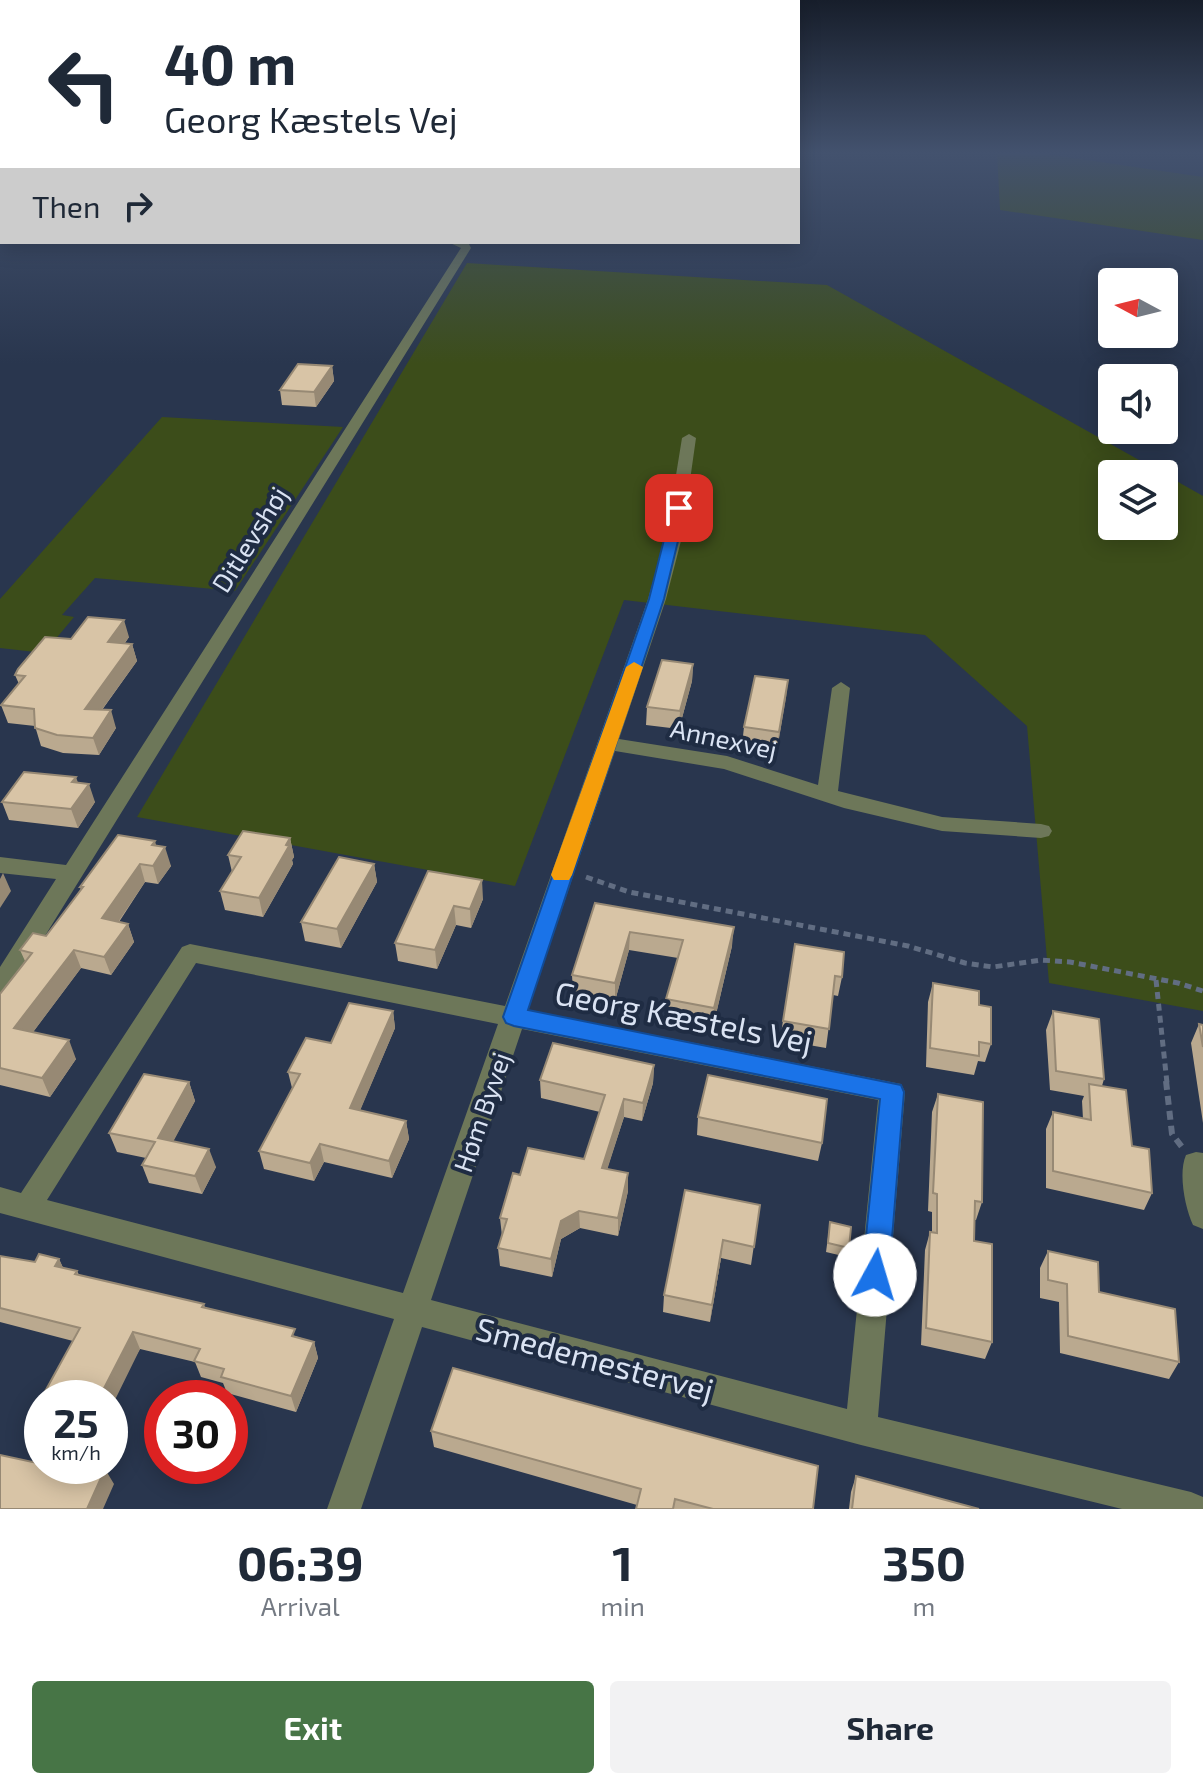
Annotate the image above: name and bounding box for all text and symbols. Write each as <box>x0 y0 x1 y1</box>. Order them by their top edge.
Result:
text: 40 m <box>164 29 296 96</box>
icon: left <box>32 32 136 136</box>
text: Georg Kæstels Vej <box>164 97 458 140</box>
icon: right <box>116 184 160 228</box>
text: Then <box>32 188 100 224</box>
north arrow <box>1098 268 1178 348</box>
map controls <box>1098 268 1178 540</box>
button: sound <box>1098 364 1178 444</box>
button: layers <box>1098 460 1178 540</box>
pin <box>645 474 713 542</box>
street label: Ditlevshøj <box>204 480 294 598</box>
icon: arrive <box>657 486 701 530</box>
street label: Annexvej <box>668 712 780 764</box>
street label: Georg Kæstels Vej <box>552 972 816 1061</box>
street label: Høm Byvej <box>446 1048 516 1176</box>
position arrow <box>833 1233 917 1317</box>
street label: Smedemestervej <box>472 1308 718 1409</box>
speed limit sign: 30 <box>144 1380 248 1484</box>
text: 25 <box>53 1398 99 1446</box>
text: km/h <box>51 1440 101 1464</box>
text: 06:39 <box>237 1533 364 1591</box>
text: 1 <box>612 1533 633 1591</box>
text: 350 <box>882 1533 966 1591</box>
text: Arrival <box>261 1590 340 1621</box>
text: min <box>601 1590 645 1621</box>
text: m <box>913 1590 935 1621</box>
button: Exit <box>32 1681 594 1773</box>
button: Share <box>610 1681 1171 1773</box>

